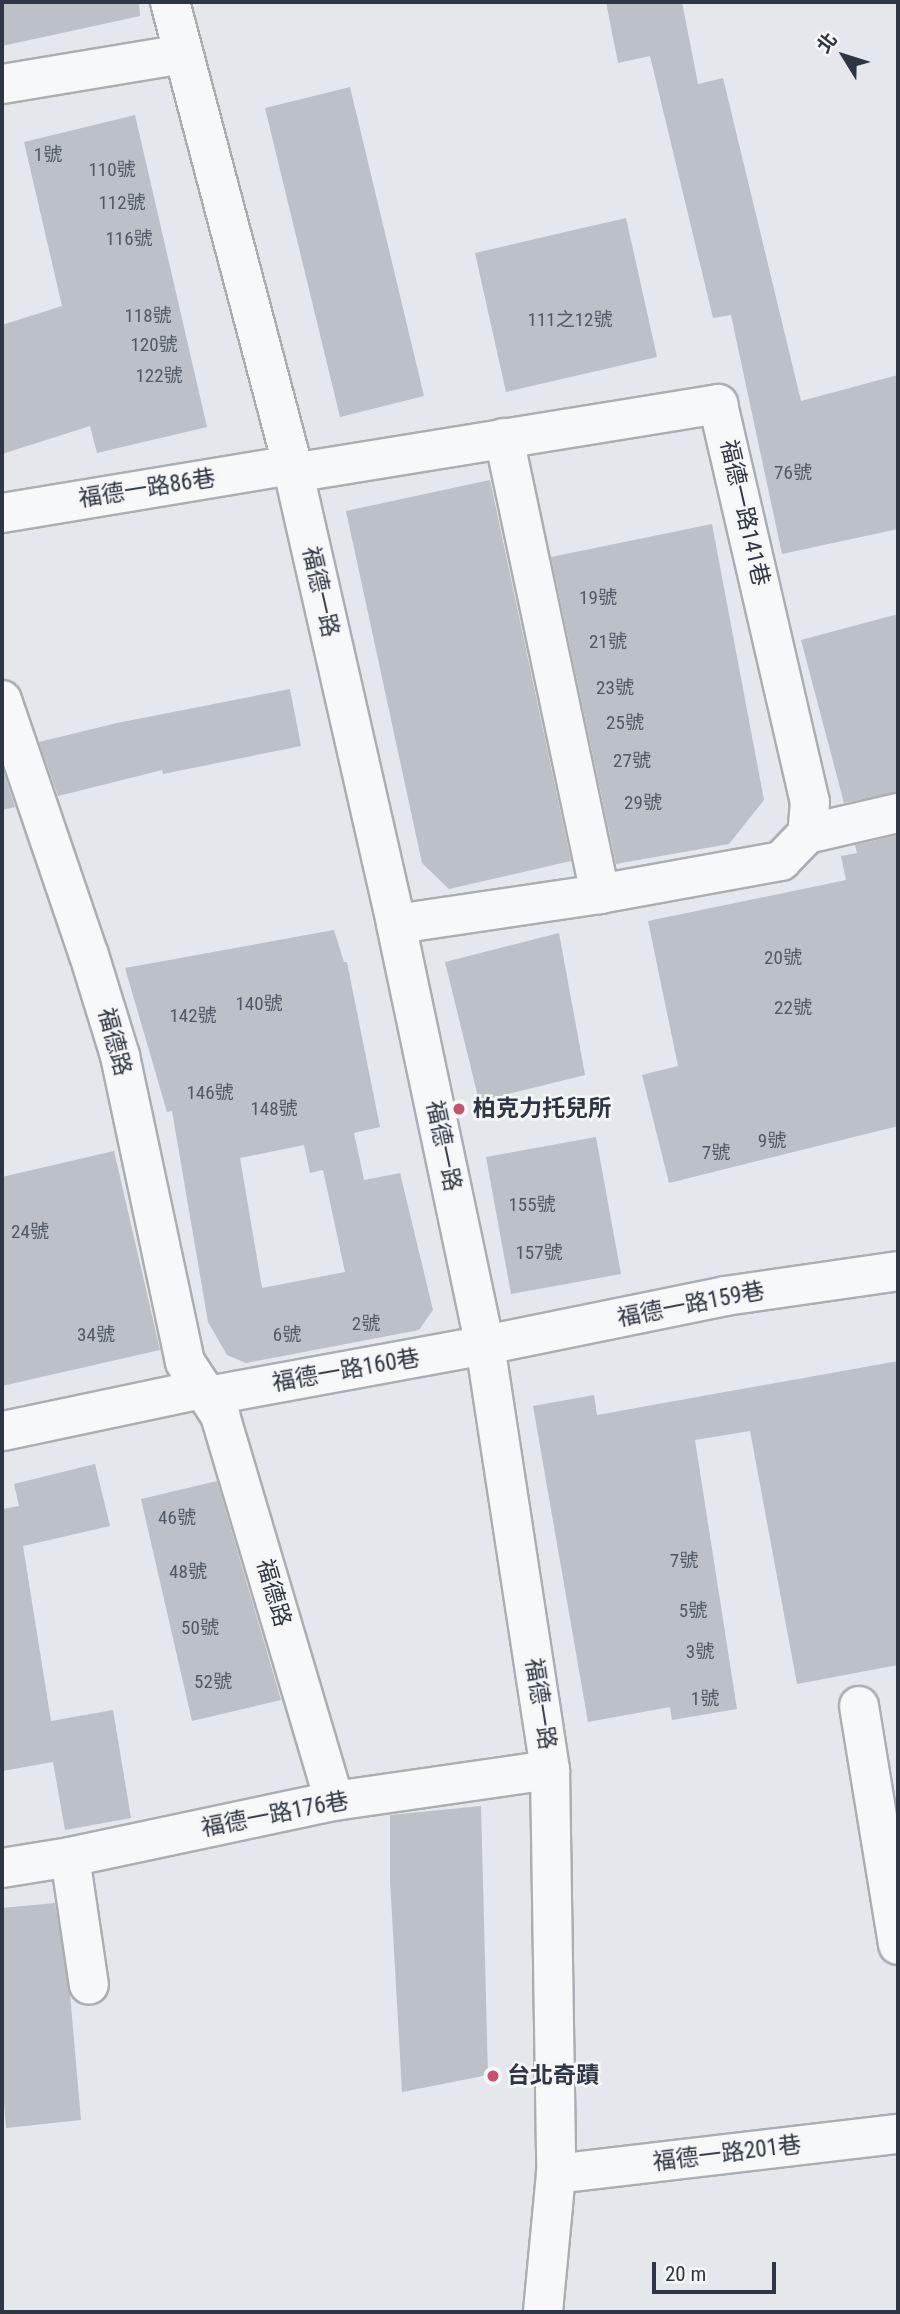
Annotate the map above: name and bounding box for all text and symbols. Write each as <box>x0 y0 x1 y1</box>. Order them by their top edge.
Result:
north arrow <box>809 21 879 91</box>
text: 北 <box>812 28 842 57</box>
house number: 1號 <box>34 144 62 166</box>
house number: 110號 <box>88 159 136 181</box>
house number: 112號 <box>98 192 146 214</box>
house number: 116號 <box>105 228 153 250</box>
house number: 118號 <box>124 305 172 327</box>
house number: 111之12號 <box>528 309 612 331</box>
house number: 120號 <box>130 334 178 356</box>
house number: 122號 <box>135 365 183 387</box>
street label: 福德一路141巷 <box>714 437 774 589</box>
house number: 76號 <box>774 462 812 484</box>
street label: 福德一路86巷 <box>77 465 217 513</box>
street label: 福德一路 <box>296 544 344 640</box>
house number: 19號 <box>579 587 617 609</box>
house number: 21號 <box>589 631 627 653</box>
house number: 23號 <box>596 677 634 699</box>
house number: 25號 <box>606 712 644 734</box>
house number: 27號 <box>613 750 651 772</box>
house number: 29號 <box>624 792 662 814</box>
house number: 20號 <box>764 947 802 969</box>
house number: 140號 <box>235 993 283 1015</box>
house number: 22號 <box>774 997 812 1019</box>
street label: 福德路 <box>92 1005 136 1079</box>
house number: 142號 <box>169 1005 217 1027</box>
house number: 146號 <box>186 1082 234 1104</box>
place label: 柏克力托兒所 <box>473 1095 611 1123</box>
house number: 148號 <box>250 1098 298 1120</box>
street label: 福德一路 <box>420 1098 466 1194</box>
marker: 柏克力托兒所 <box>451 1101 467 1117</box>
house number: 9號 <box>758 1130 786 1152</box>
house number: 7號 <box>702 1142 730 1164</box>
house number: 155號 <box>508 1194 556 1216</box>
house number: 24號 <box>11 1221 49 1243</box>
house number: 157號 <box>515 1242 563 1264</box>
street label: 福德一路159巷 <box>615 1277 767 1333</box>
house number: 2號 <box>352 1313 380 1335</box>
house number: 34號 <box>77 1324 115 1346</box>
house number: 6號 <box>273 1324 301 1346</box>
street label: 福德一路160巷 <box>270 1344 422 1398</box>
house number: 46號 <box>158 1507 196 1529</box>
house number: 7號 <box>670 1550 698 1572</box>
street label: 福德路 <box>250 1556 296 1630</box>
house number: 48號 <box>169 1561 207 1583</box>
house number: 5號 <box>679 1600 707 1622</box>
house number: 50號 <box>181 1617 219 1639</box>
house number: 3號 <box>686 1641 714 1663</box>
street label: 福德一路 <box>519 1656 561 1752</box>
house number: 52號 <box>194 1671 232 1693</box>
house number: 1號 <box>691 1688 719 1710</box>
street label: 福德一路176巷 <box>199 1787 351 1843</box>
place label: 台北奇蹟 <box>507 2062 599 2090</box>
marker: 台北奇蹟 <box>485 2068 501 2084</box>
street label: 福德一路201巷 <box>651 2131 803 2177</box>
scale bar <box>655 2248 779 2292</box>
text: 20 m <box>665 2262 706 2286</box>

